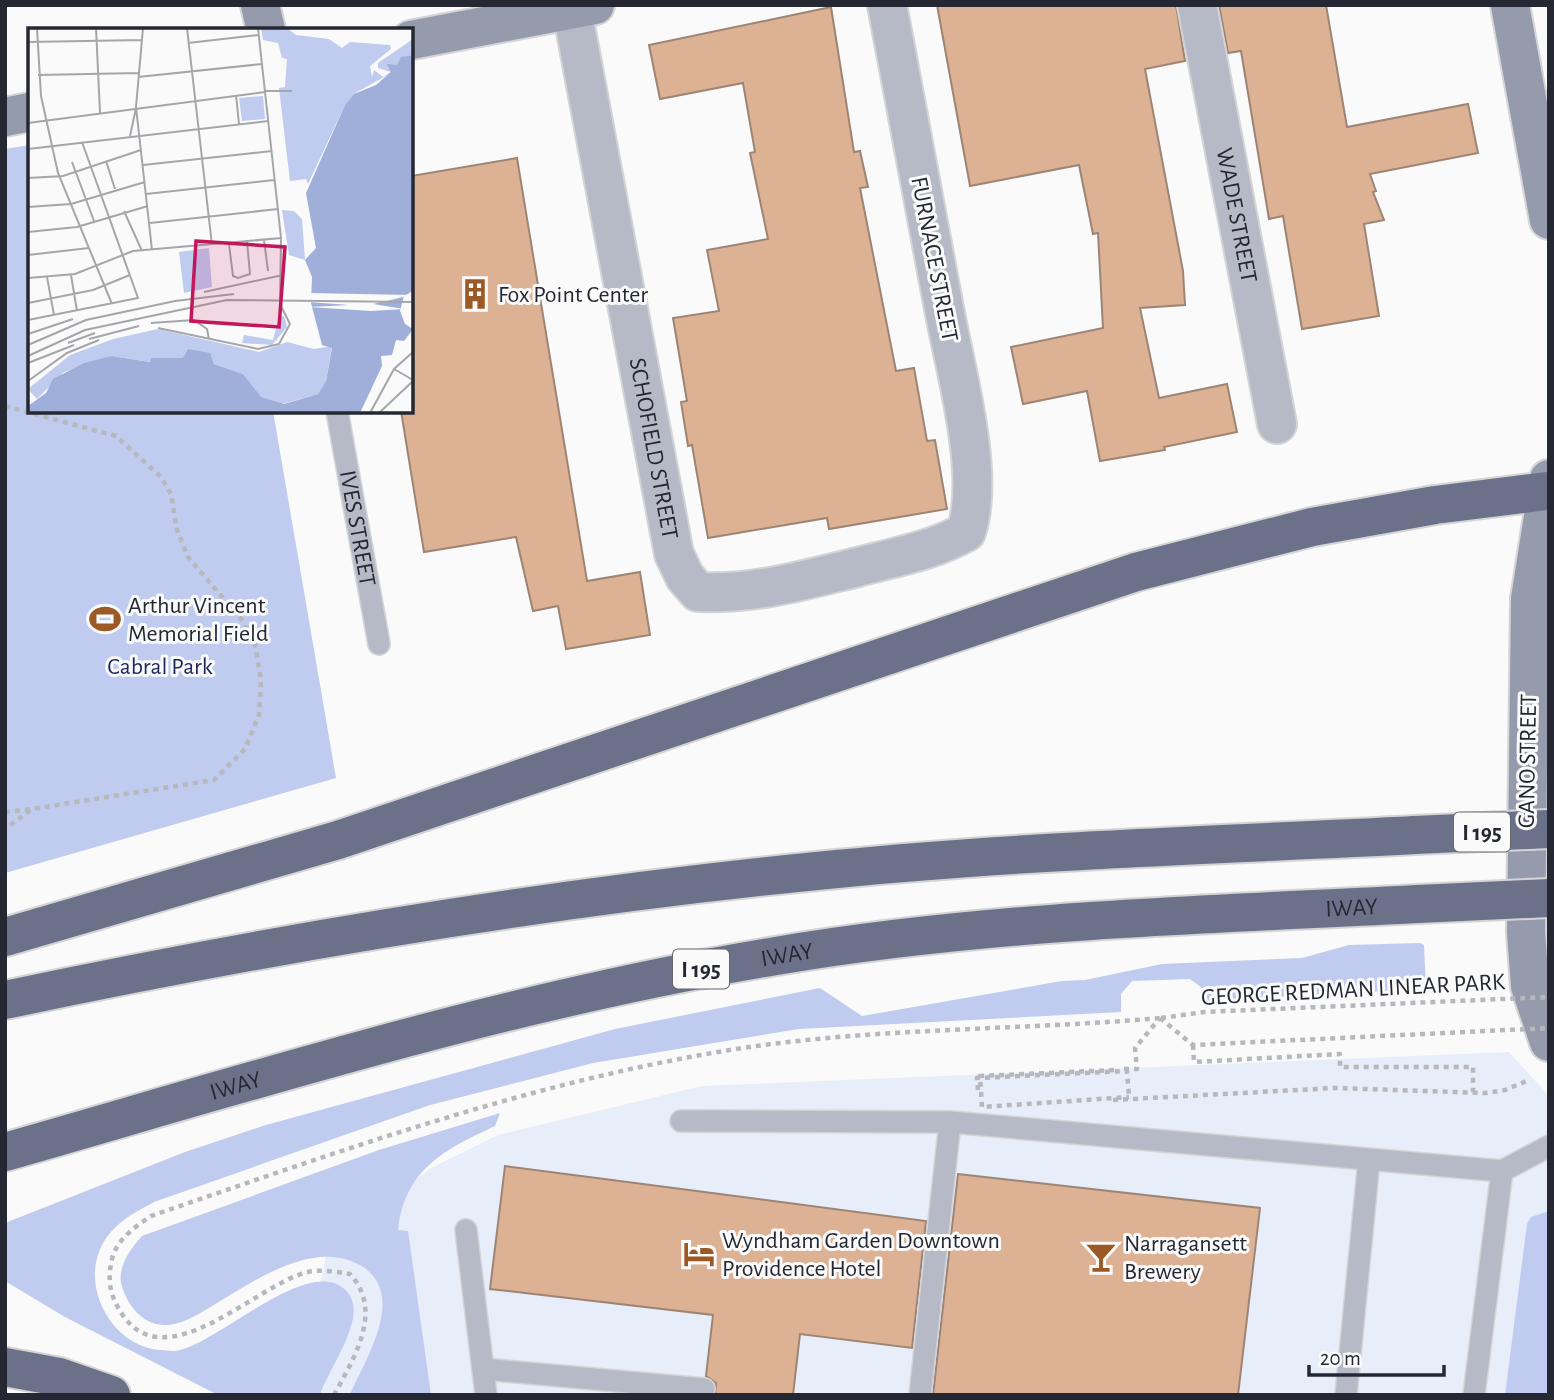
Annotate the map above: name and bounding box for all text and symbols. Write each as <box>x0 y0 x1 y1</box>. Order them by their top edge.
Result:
inset map <box>28 28 413 413</box>
street label: WADE STREET <box>1212 146 1261 285</box>
street label: FURNACE STREET <box>906 175 962 344</box>
building icon: Fox Point Center <box>458 277 492 311</box>
place label: Fox Point Center <box>498 283 648 307</box>
street label: SCHOFIELD STREET <box>624 356 682 541</box>
street label: IVES STREET <box>335 468 379 588</box>
place label: Arthur Vincent Memorial Field <box>128 594 268 646</box>
sports icon: Arthur Vincent Memorial Field <box>88 602 122 636</box>
park label: Cabral Park <box>107 655 213 679</box>
street label: GANO STREET <box>1515 693 1541 828</box>
road number: I 195 <box>1454 812 1510 852</box>
street label: IWAY <box>1325 895 1379 921</box>
street label: IWAY <box>759 939 815 971</box>
road number: I 195 <box>673 950 729 988</box>
street label: GEORGE REDMAN LINEAR PARK <box>1200 970 1507 1010</box>
street label: IWAY <box>207 1067 265 1105</box>
place label: Wyndham Garden Downtown Providence Hotel <box>722 1229 1000 1281</box>
place label: Narragansett Brewery <box>1124 1232 1247 1284</box>
hotel icon: Wyndham Garden Downtown Providence Hotel <box>682 1237 716 1271</box>
bar icon: Narragansett Brewery <box>1084 1240 1118 1274</box>
scale bar <box>1309 1334 1444 1378</box>
text: 20 m <box>1320 1348 1361 1369</box>

